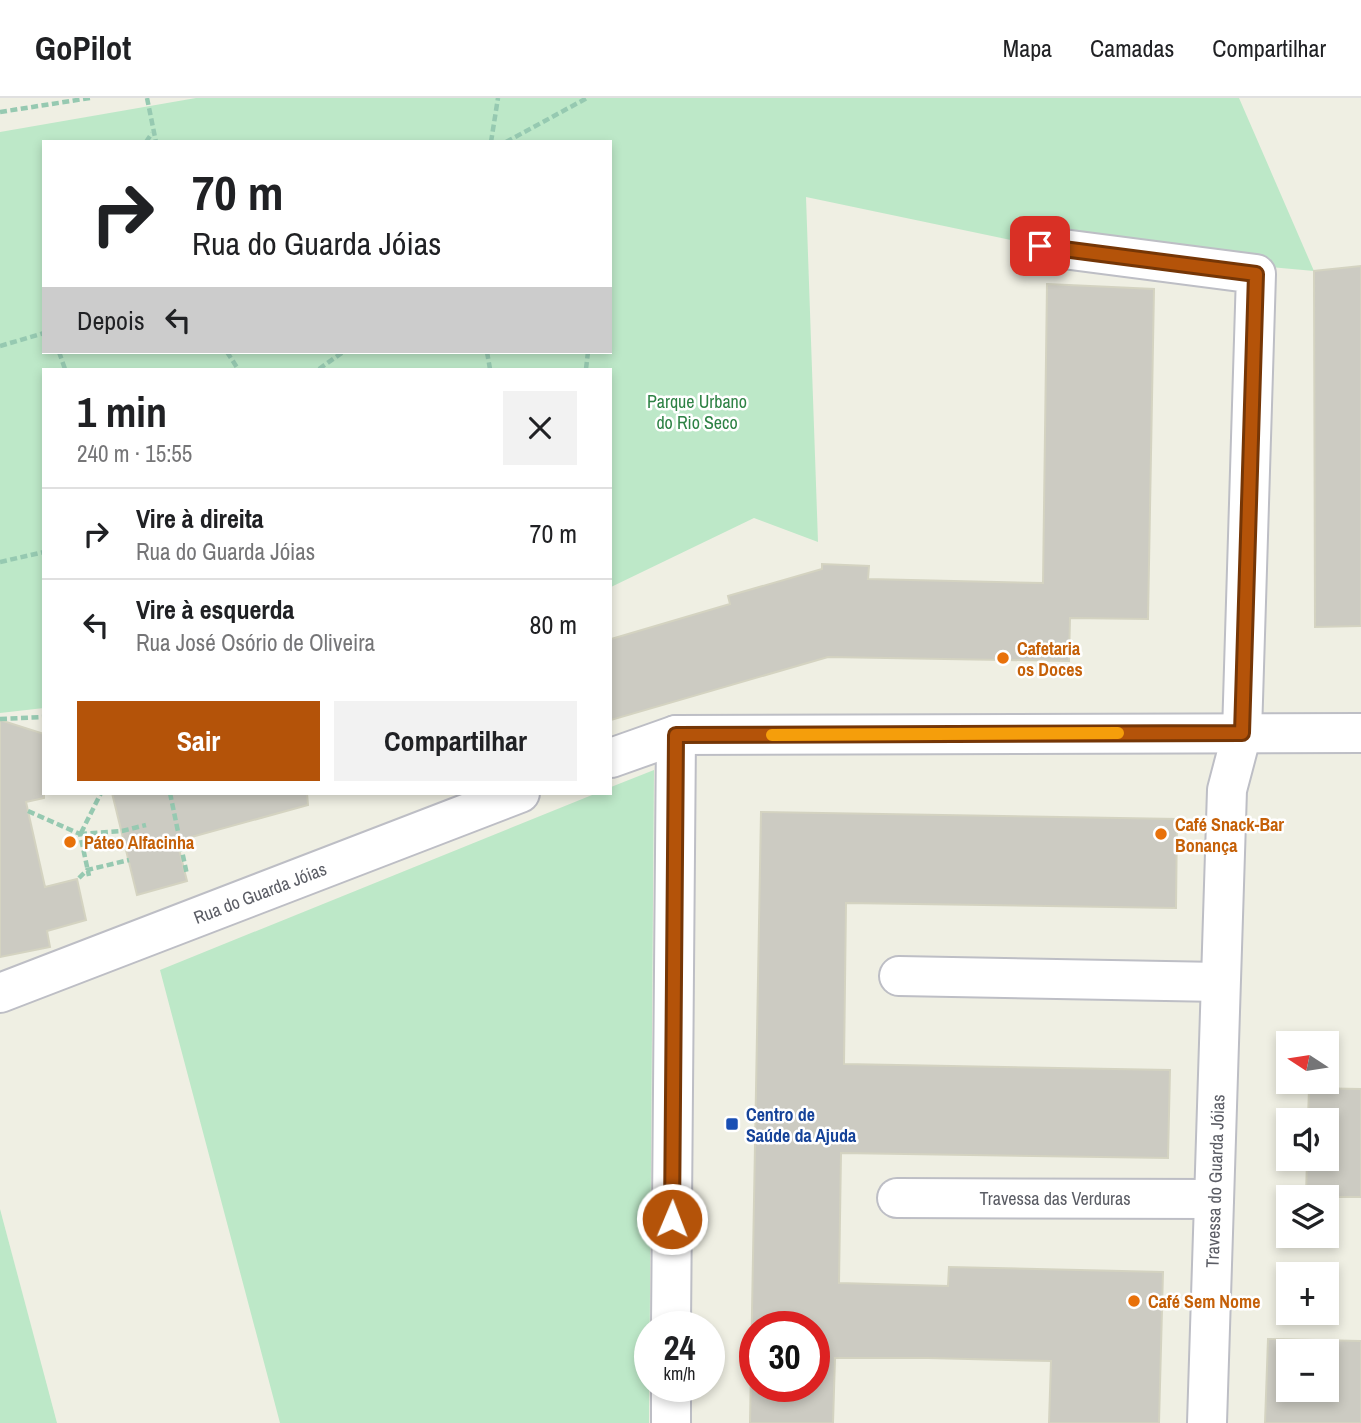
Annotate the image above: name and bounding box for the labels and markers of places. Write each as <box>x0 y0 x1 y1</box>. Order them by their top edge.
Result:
pin <box>1010 216 1070 276</box>
place label: Cafetaria os Doces <box>1017 636 1083 682</box>
marker: Cafetaria os Doces <box>995 650 1011 666</box>
place label: Café Snack-Bar Bonança <box>1175 812 1284 858</box>
marker: Café Snack-Bar Bonança <box>1153 826 1169 842</box>
place label: Páteo Alfacinha <box>84 830 195 855</box>
marker: Páteo Alfacinha <box>62 834 78 850</box>
place label: Centro de Saúde da Ajuda <box>746 1102 857 1148</box>
marker: Centro de Saúde da Ajuda <box>724 1116 740 1132</box>
place label: Café Sem Nome <box>1148 1289 1260 1314</box>
marker: Café Sem Nome <box>1126 1293 1142 1309</box>

